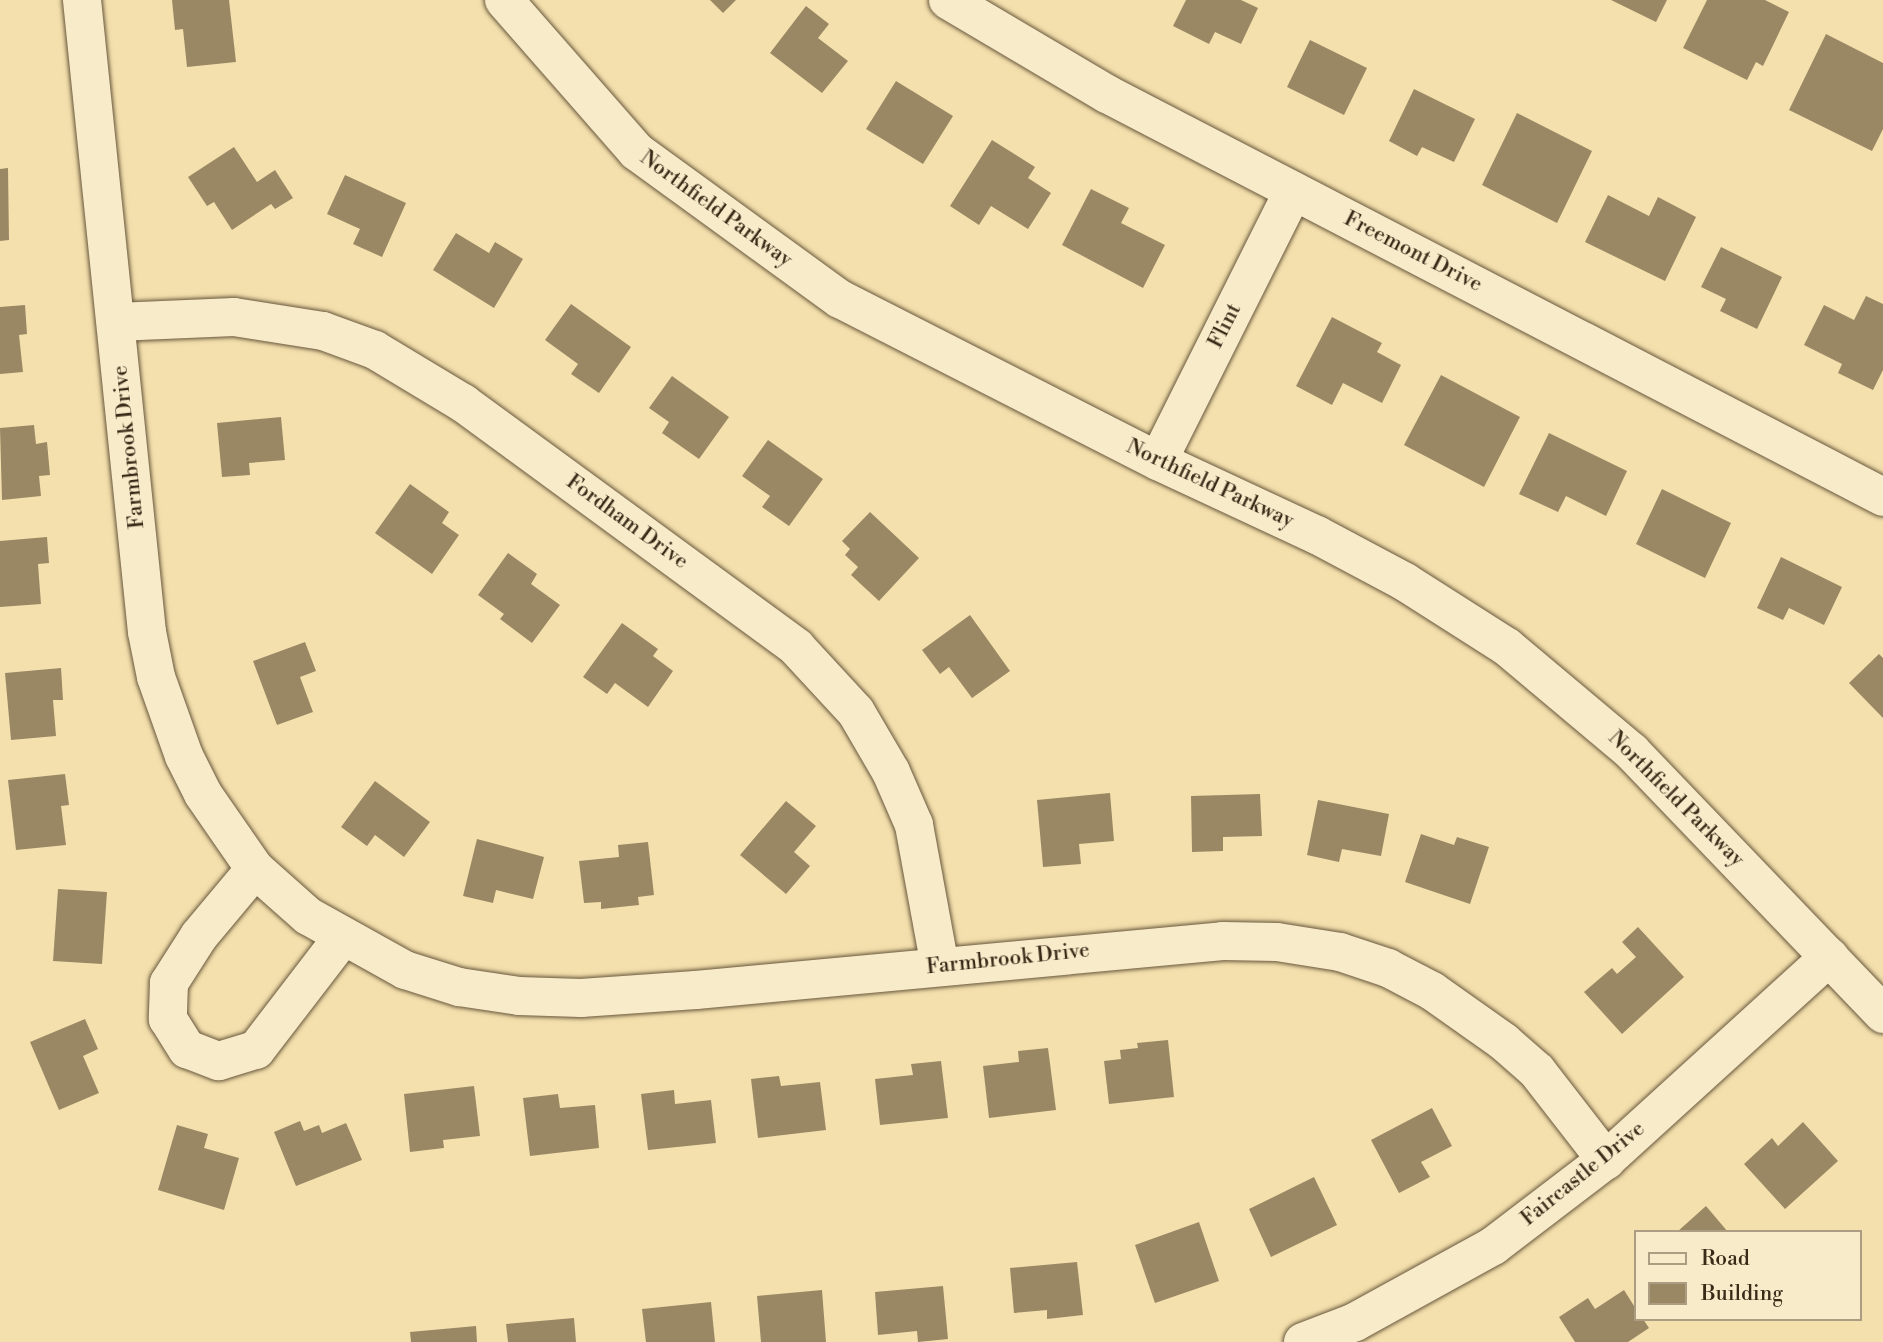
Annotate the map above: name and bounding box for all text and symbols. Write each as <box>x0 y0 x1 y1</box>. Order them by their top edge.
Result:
street label: Northfield Parkway <box>635 145 797 273</box>
street label: Freemont Drive <box>1340 206 1486 298</box>
street label: Flint <box>1203 299 1247 353</box>
street label: Farmbrook Drive <box>108 364 150 530</box>
street label: Northfield Parkway <box>1122 434 1298 534</box>
street label: Fordham Drive <box>561 469 693 575</box>
street label: Northfield Parkway <box>1603 726 1749 872</box>
street label: Farmbrook Drive <box>925 938 1091 980</box>
street label: Faircastle Drive <box>1516 1116 1650 1232</box>
legend <box>1634 1230 1862 1321</box>
text: Road <box>1701 1246 1750 1272</box>
text: Building <box>1701 1281 1783 1307</box>

